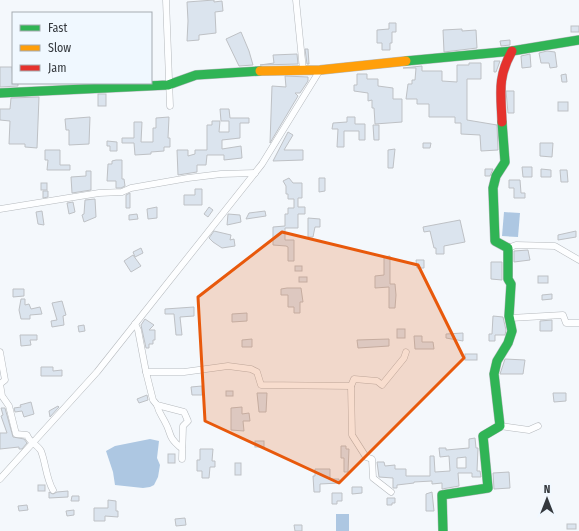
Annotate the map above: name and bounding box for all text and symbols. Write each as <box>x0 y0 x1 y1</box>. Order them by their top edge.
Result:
legend <box>12 12 152 84</box>
text: Fast <box>48 21 67 35</box>
text: Slow <box>48 41 71 55</box>
text: Jam <box>48 61 66 75</box>
north arrow <box>527 479 567 519</box>
text: N <box>544 483 550 496</box>

